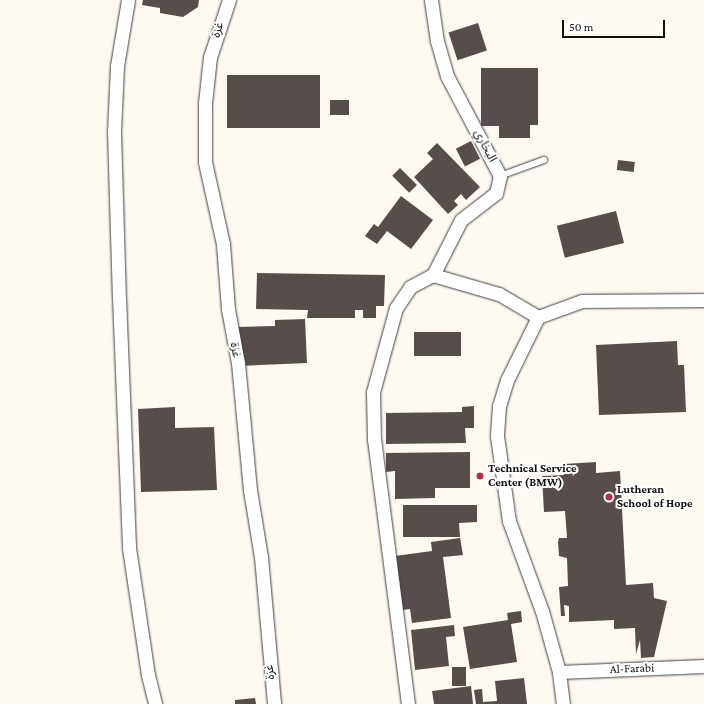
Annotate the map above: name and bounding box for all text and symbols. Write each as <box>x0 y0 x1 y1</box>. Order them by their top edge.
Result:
scale bar <box>564 12 667 38</box>
text: 50 m <box>569 20 593 34</box>
street label: غزة <box>209 21 227 39</box>
street label: البخاري <box>471 127 499 165</box>
street label: غزة <box>227 341 243 359</box>
place label: Technical Service Center (BMW) <box>488 462 577 490</box>
marker: Technical Service Center (BMW) <box>475 471 485 481</box>
place label: Lutheran School of Hope <box>617 483 693 511</box>
marker: Lutheran School of Hope <box>604 492 614 502</box>
street label: Al-Farabi <box>610 661 654 677</box>
street label: غزة <box>262 664 278 680</box>

